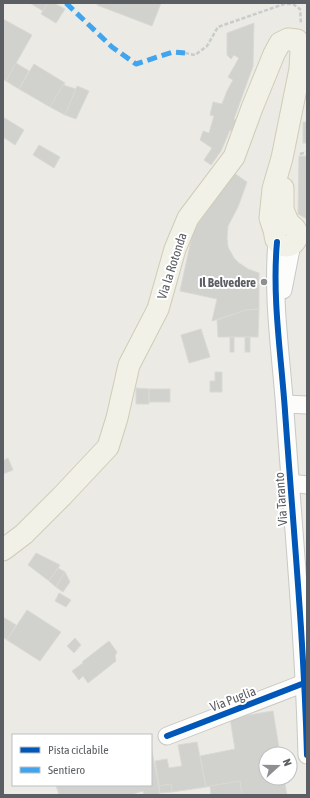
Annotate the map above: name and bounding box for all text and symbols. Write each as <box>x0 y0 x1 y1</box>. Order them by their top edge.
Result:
street label: Via la Rotonda <box>154 231 190 301</box>
place label: Il Belvedere <box>199 275 256 290</box>
marker: Il Belvedere <box>259 277 269 287</box>
street label: Via Taranto <box>272 472 290 526</box>
street label: Via Puglia <box>208 683 258 715</box>
legend <box>12 734 152 786</box>
text: Pista ciclabile <box>48 743 109 757</box>
north arrow <box>258 746 298 786</box>
text: N <box>281 757 294 768</box>
text: Sentiero <box>48 763 86 777</box>

